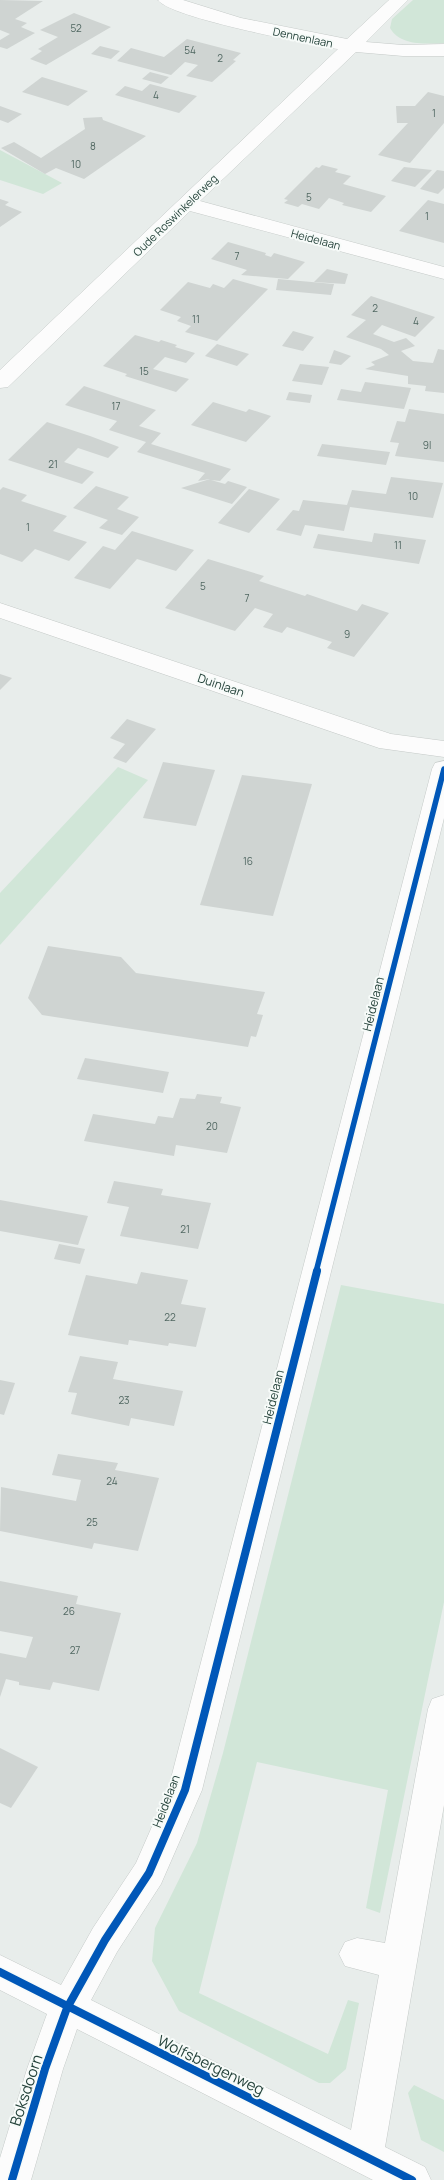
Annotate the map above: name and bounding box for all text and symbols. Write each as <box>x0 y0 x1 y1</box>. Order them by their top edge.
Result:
house number: 52 <box>70 21 82 35</box>
street label: Dennenlaan <box>272 23 334 51</box>
house number: 54 <box>184 43 196 57</box>
house number: 2 <box>217 51 223 65</box>
house number: 4 <box>153 88 159 102</box>
house number: 1 <box>432 106 436 120</box>
house number: 8 <box>90 139 96 153</box>
house number: 10 <box>71 157 81 171</box>
street label: Oude Roswinkelerweg <box>129 171 221 259</box>
house number: 5 <box>306 190 312 204</box>
house number: 1 <box>425 209 429 223</box>
street label: Heidelaan <box>290 225 342 253</box>
house number: 7 <box>234 249 240 263</box>
house number: 2 <box>372 301 378 315</box>
house number: 11 <box>192 312 200 326</box>
house number: 4 <box>413 314 419 328</box>
house number: 15 <box>139 364 149 378</box>
house number: 17 <box>112 399 120 413</box>
house number: 9I <box>423 438 431 452</box>
house number: 21 <box>48 457 58 471</box>
house number: 10 <box>408 489 418 503</box>
house number: 1 <box>26 520 30 534</box>
house number: 11 <box>394 538 402 552</box>
house number: 5 <box>200 579 206 593</box>
house number: 7 <box>244 591 250 605</box>
house number: 9 <box>344 627 350 641</box>
street label: Duinlaan <box>195 669 247 701</box>
house number: 16 <box>243 854 253 868</box>
street label: Heidelaan <box>358 975 388 1033</box>
house number: 20 <box>206 1119 218 1133</box>
house number: 21 <box>180 1222 190 1236</box>
house number: 22 <box>164 1310 176 1324</box>
street label: Heidelaan <box>258 1368 288 1426</box>
house number: 23 <box>118 1393 130 1407</box>
house number: 24 <box>106 1474 118 1488</box>
house number: 25 <box>86 1515 98 1529</box>
house number: 26 <box>63 1604 75 1618</box>
house number: 27 <box>70 1643 80 1657</box>
street label: Heidelaan <box>148 1772 184 1830</box>
street label: Wolfsbergenweg <box>154 2030 268 2100</box>
street label: Boksdoorn <box>5 2051 47 2129</box>

